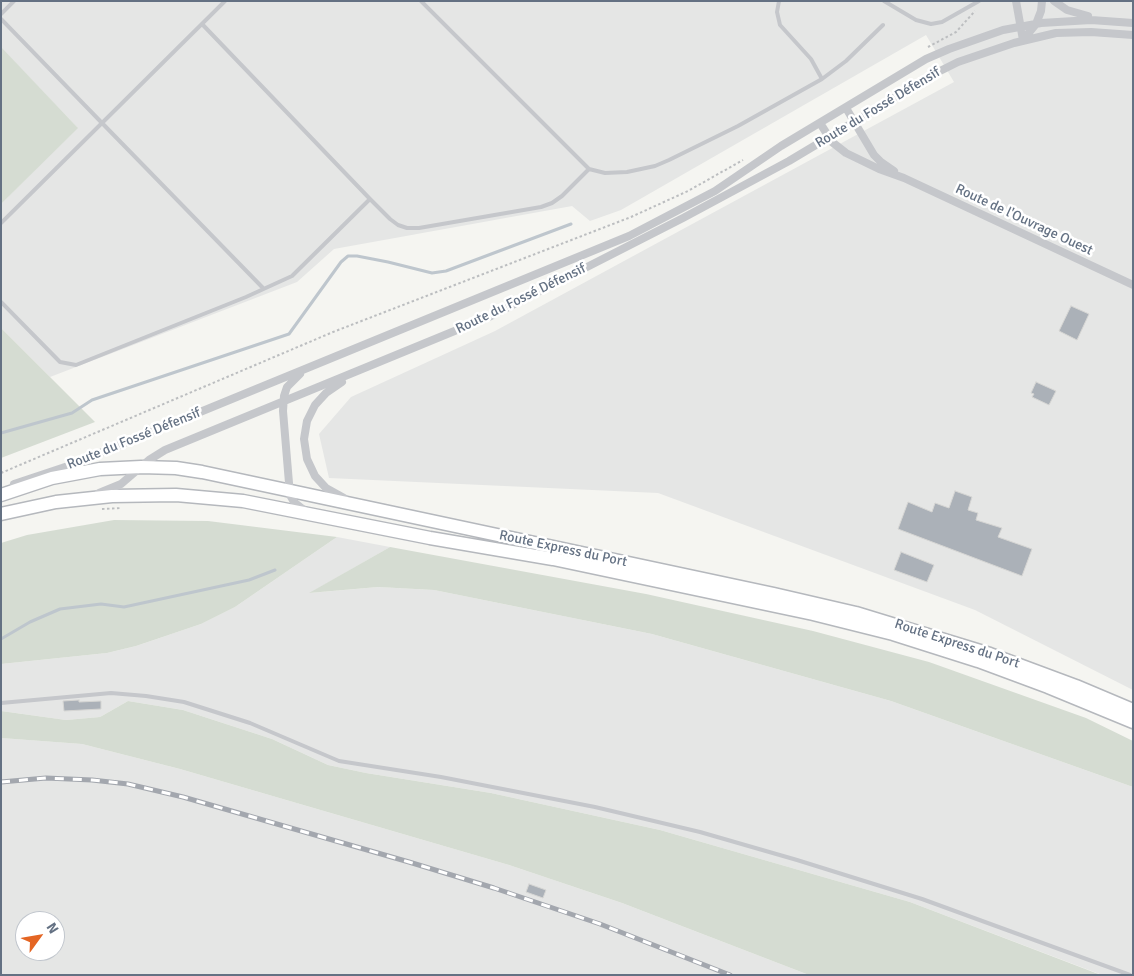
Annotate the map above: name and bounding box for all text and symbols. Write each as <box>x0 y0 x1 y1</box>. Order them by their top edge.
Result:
street label: Route du Fossé Défensif <box>813 64 943 152</box>
street label: Route de l'Ouvrage Ouest <box>953 181 1095 259</box>
street label: Route du Fossé Défensif <box>453 260 589 338</box>
street label: Route du Fossé Défensif <box>65 405 203 473</box>
street label: Route Express du Port <box>497 527 629 571</box>
street label: Route Express du Port <box>892 616 1022 672</box>
north arrow <box>15 911 65 961</box>
text: N <box>43 920 62 937</box>

